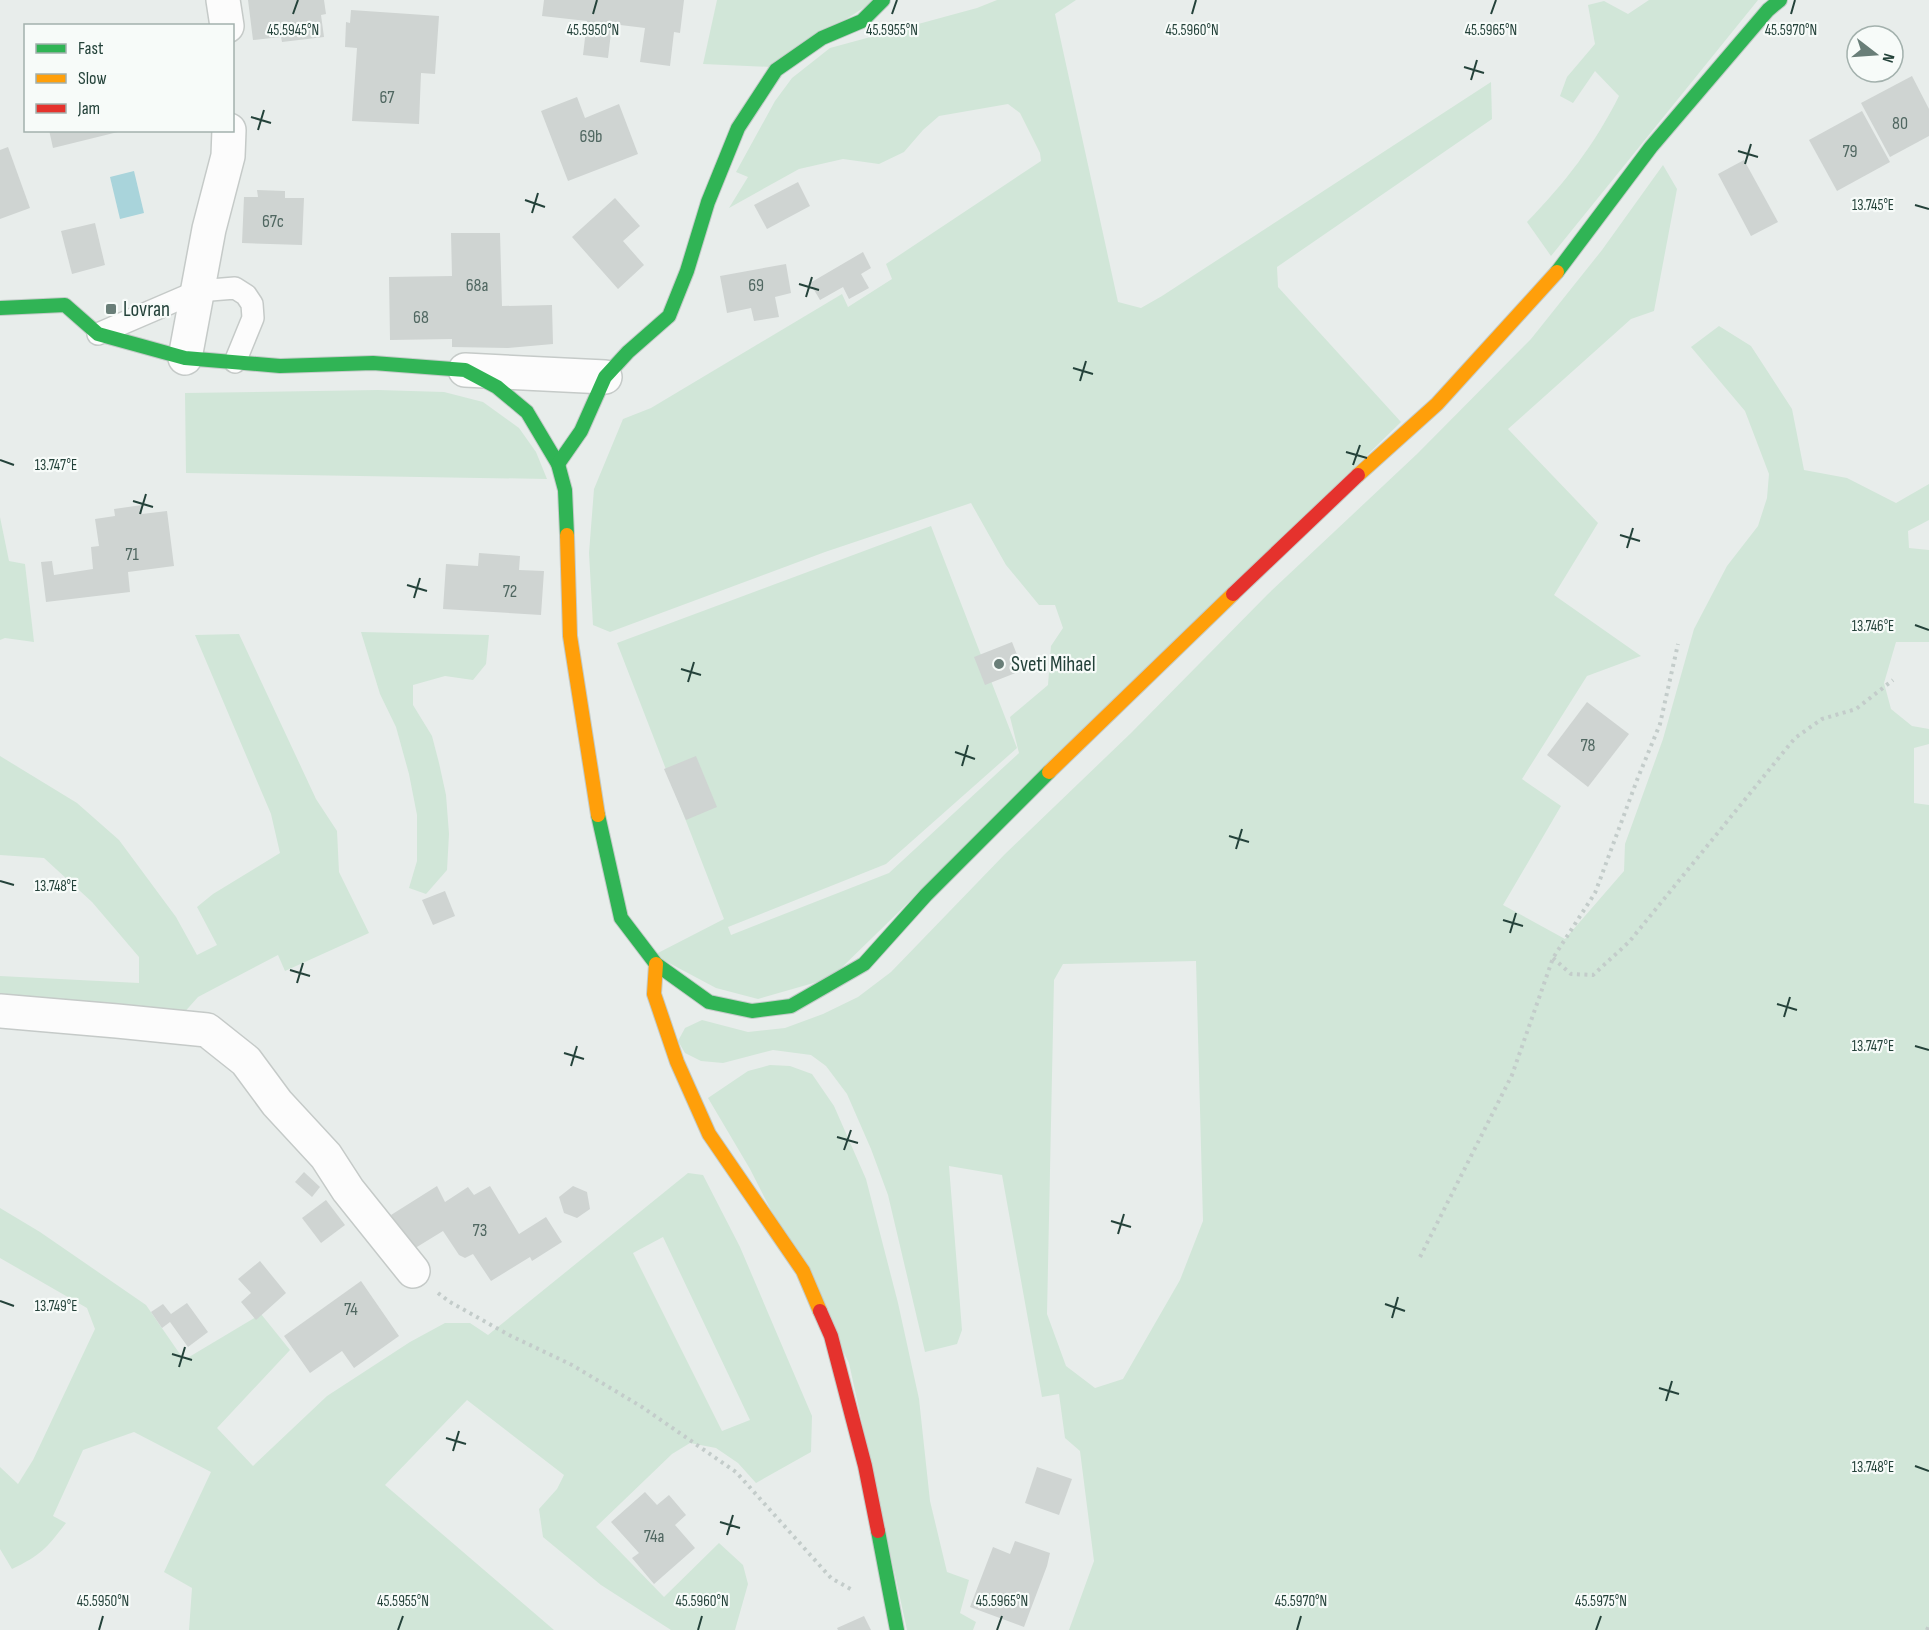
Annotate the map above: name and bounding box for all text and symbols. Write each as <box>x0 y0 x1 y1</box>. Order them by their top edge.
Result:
text: 45.5945°N <box>267 21 319 40</box>
text: 45.5950°N <box>567 21 619 40</box>
text: 45.5955°N <box>866 21 918 40</box>
text: 45.5960°N <box>1165 21 1219 40</box>
text: 45.5965°N <box>1465 21 1517 40</box>
text: 45.5970°N <box>1765 21 1817 40</box>
legend <box>24 24 234 132</box>
north arrow <box>1845 24 1905 84</box>
text: Fast <box>78 38 104 59</box>
text: N <box>1878 51 1898 65</box>
text: Slow <box>78 68 107 89</box>
house number: 67 <box>379 87 395 108</box>
text: Jam <box>77 98 100 119</box>
house number: 80 <box>1892 113 1908 134</box>
house number: 69b <box>579 126 603 147</box>
house number: 79 <box>1842 141 1858 162</box>
text: 13.745°E <box>1852 196 1894 215</box>
house number: 67c <box>262 211 284 232</box>
house number: 68a <box>466 275 488 296</box>
house number: 69 <box>748 275 764 296</box>
place label: Lovran <box>123 297 170 322</box>
marker: Lovran <box>104 302 118 316</box>
house number: 68 <box>413 307 429 328</box>
text: 13.747°E <box>35 456 77 475</box>
house number: 71 <box>125 544 139 565</box>
house number: 72 <box>503 581 517 602</box>
text: 13.746°E <box>1852 617 1894 636</box>
place label: Sveti Mihael <box>1011 652 1096 677</box>
marker: Sveti Mihael <box>992 657 1006 671</box>
house number: 78 <box>1580 735 1596 756</box>
text: 13.748°E <box>35 877 77 896</box>
text: 13.747°E <box>1852 1037 1894 1056</box>
house number: 73 <box>473 1220 487 1241</box>
text: 13.749°E <box>35 1297 77 1316</box>
house number: 74 <box>344 1299 358 1320</box>
text: 13.748°E <box>1852 1458 1894 1477</box>
house number: 74a <box>644 1526 664 1547</box>
text: 45.5950°N <box>77 1592 129 1611</box>
text: 45.5955°N <box>377 1592 429 1611</box>
text: 45.5960°N <box>675 1592 729 1611</box>
text: 45.5965°N <box>976 1592 1028 1611</box>
text: 45.5970°N <box>1275 1592 1327 1611</box>
text: 45.5975°N <box>1575 1592 1627 1611</box>

